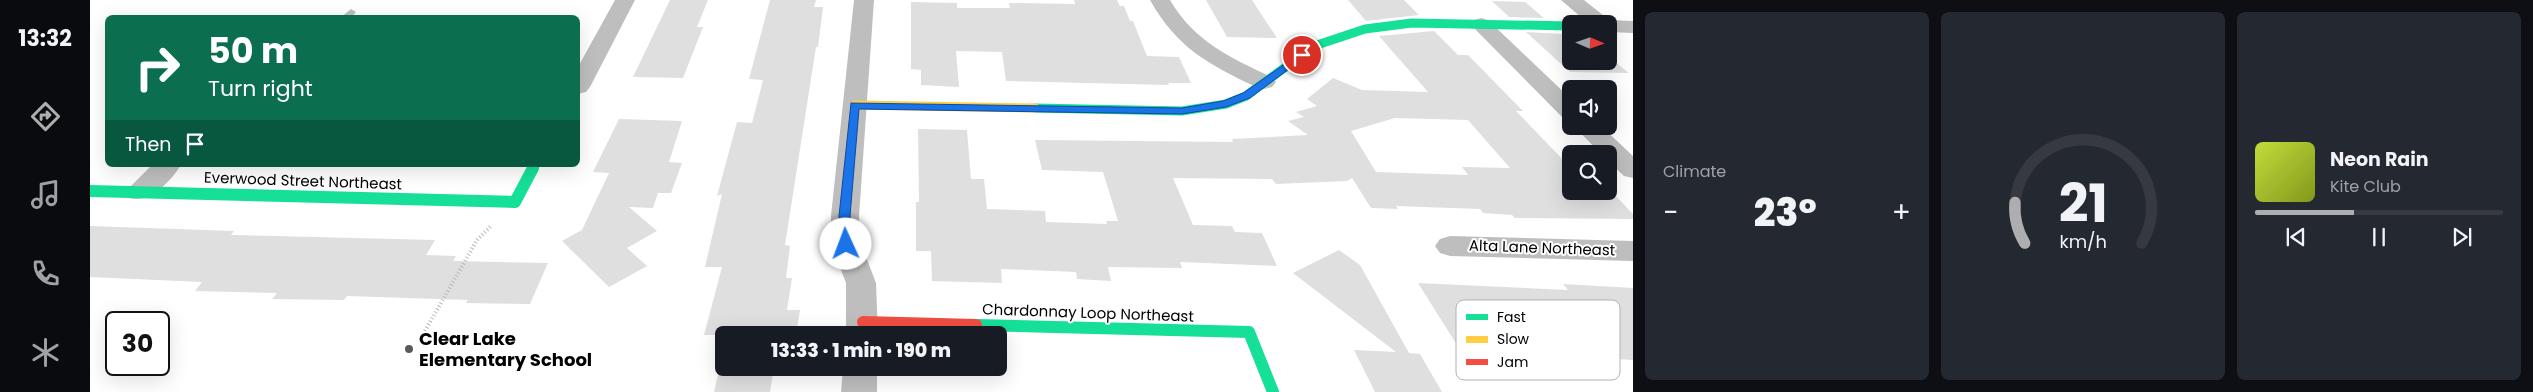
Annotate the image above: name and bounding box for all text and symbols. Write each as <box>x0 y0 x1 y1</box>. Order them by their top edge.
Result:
north arrow <box>1562 15 1618 70</box>
map controls <box>1562 15 1617 200</box>
text: 13:32 <box>18 23 72 54</box>
text: 50 m <box>208 26 298 75</box>
pin <box>1281 34 1323 76</box>
icon: right <box>125 35 190 100</box>
icon: arrive <box>1288 41 1316 69</box>
text: Turn right <box>208 73 313 104</box>
button: sound <box>1562 80 1617 135</box>
icon: directions <box>28 99 63 134</box>
icon: arrive <box>181 130 209 158</box>
text: Then <box>125 131 171 158</box>
button: search <box>1562 145 1617 200</box>
text: Neon Rain <box>2330 146 2429 173</box>
text: Climate <box>1663 160 1726 183</box>
street label: Everwood Street Northeast <box>204 167 402 194</box>
text: 21 <box>2058 167 2108 240</box>
text: Kite Club <box>2330 175 2401 198</box>
icon: music <box>28 177 63 212</box>
text: 23° <box>1754 186 1817 239</box>
text: − <box>1663 193 1678 232</box>
text: + <box>1892 193 1911 232</box>
position arrow <box>819 217 871 269</box>
icon: previous <box>2282 223 2310 251</box>
icon: pause <box>2365 223 2393 251</box>
icon: next <box>2448 223 2476 251</box>
text: km/h <box>2059 229 2107 254</box>
street label: Alta Lane Northeast <box>1468 234 1616 261</box>
icon: phone <box>28 256 63 291</box>
street label: Chardonnay Loop Northeast <box>982 298 1194 327</box>
legend <box>1456 300 1620 380</box>
text: Fast <box>1497 307 1526 327</box>
speed limit sign: 30 <box>105 311 170 376</box>
place label: Clear Lake Elementary School <box>419 326 592 372</box>
text: Slow <box>1497 329 1530 349</box>
icon: climate <box>28 335 63 370</box>
text: 13:33 · 1 min · 190 m <box>771 337 951 364</box>
marker: Clear Lake Elementary School <box>403 343 415 355</box>
text: Jam <box>1497 352 1528 372</box>

